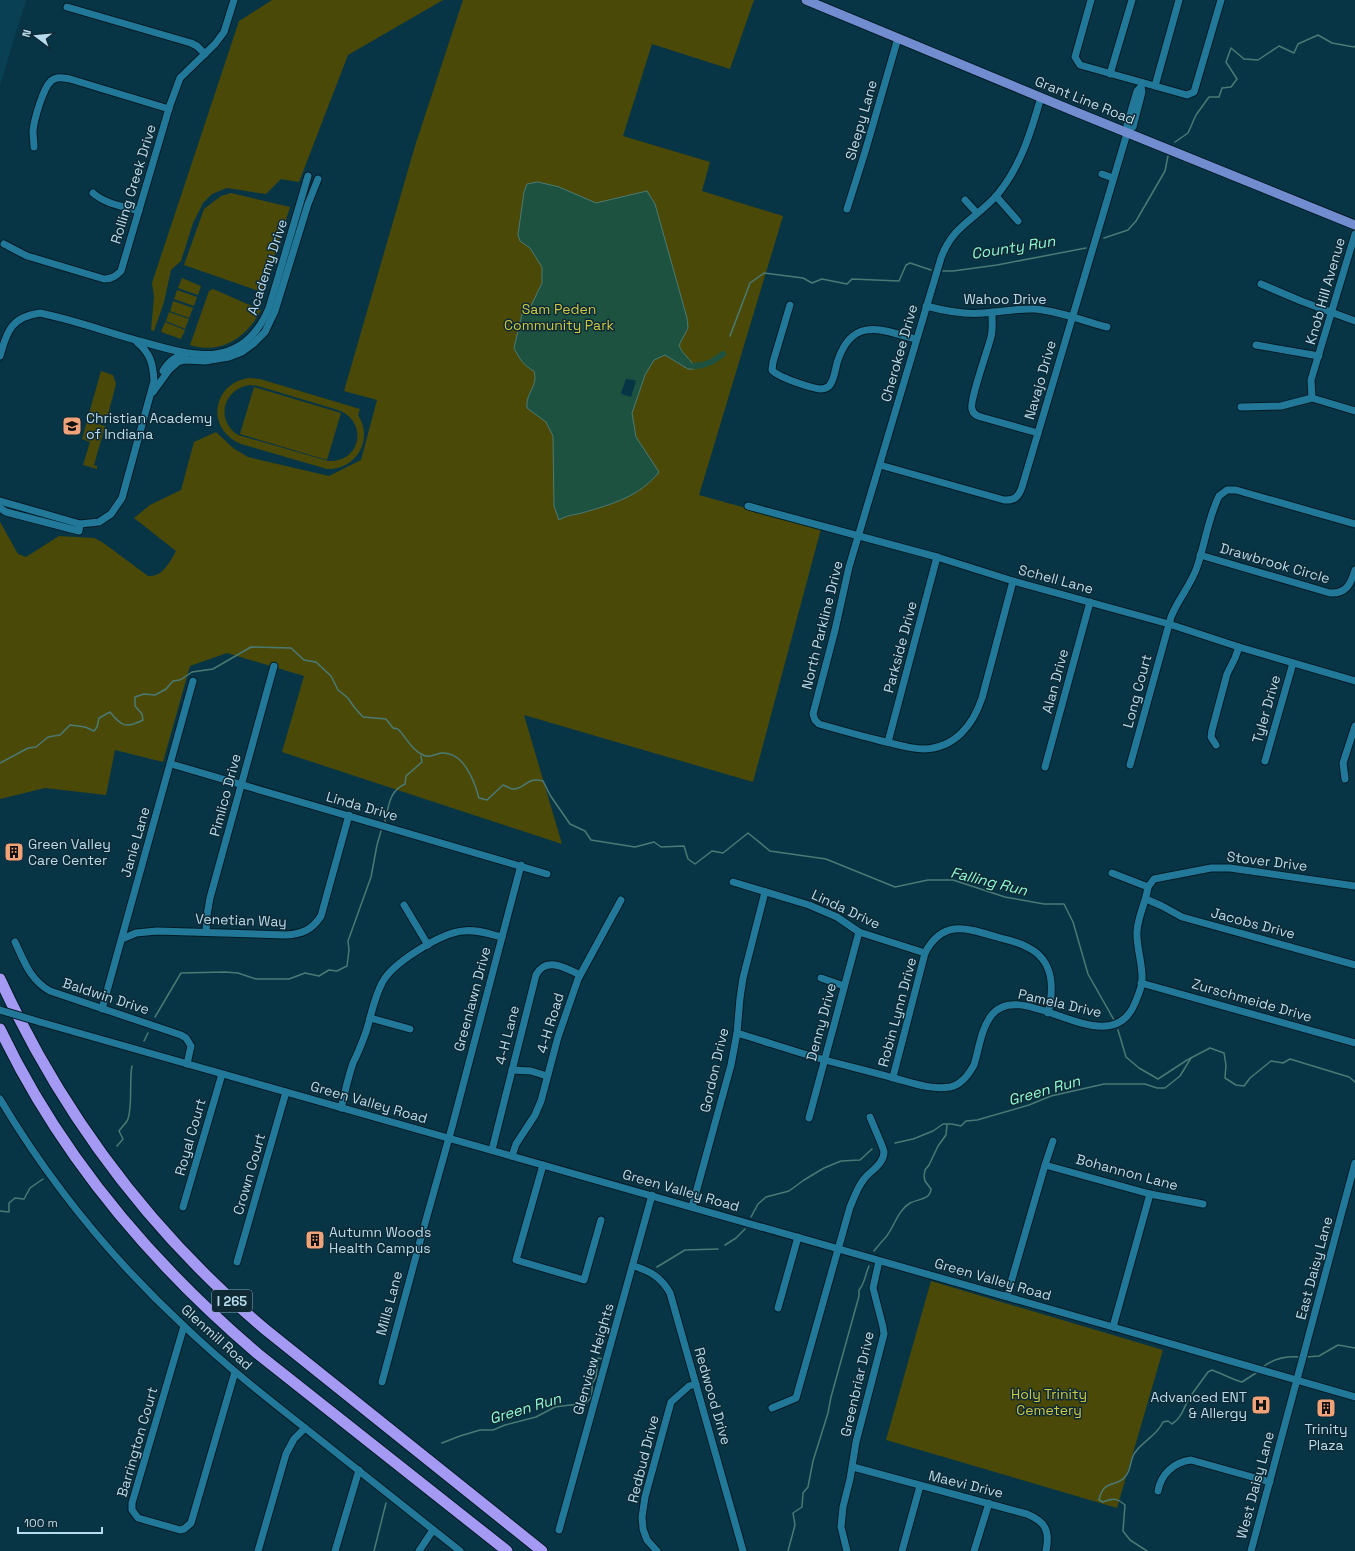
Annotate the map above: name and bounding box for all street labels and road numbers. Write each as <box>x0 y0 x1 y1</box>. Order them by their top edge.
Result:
street label: Grant Line Road <box>1032 72 1138 128</box>
street label: Sleepy Lane <box>841 78 881 162</box>
street label: Rolling Creek Drive <box>106 122 160 246</box>
street label: Academy Drive <box>243 217 291 317</box>
street label: Knob Hill Avenue <box>1301 235 1349 347</box>
street label: Wahoo Drive <box>963 290 1047 308</box>
street label: Cherokee Drive <box>877 302 921 404</box>
street label: Navajo Drive <box>1020 338 1060 422</box>
street label: Drawbrook Circle <box>1218 539 1332 587</box>
street label: North Parkline Drive <box>797 559 847 691</box>
street label: Schell Lane <box>1017 560 1095 598</box>
street label: Parkside Drive <box>879 599 921 695</box>
street label: Alan Drive <box>1038 647 1072 715</box>
street label: Long Court <box>1119 652 1155 730</box>
street label: Tyler Drive <box>1248 673 1284 745</box>
street label: Pimlico Drive <box>205 752 245 838</box>
street label: Linda Drive <box>324 787 400 825</box>
street label: Janie Lane <box>116 805 154 879</box>
street label: Stover Drive <box>1226 847 1308 875</box>
street label: Linda Drive <box>809 885 883 933</box>
street label: Jacobs Drive <box>1209 903 1297 943</box>
street label: Venetian Way <box>195 909 287 931</box>
street label: Greenlawn Drive <box>449 945 495 1053</box>
street label: Robin Lynn Drive <box>874 955 920 1069</box>
street label: Baldwin Drive <box>60 974 152 1018</box>
street label: Zurschmeide Drive <box>1190 974 1314 1026</box>
street label: Denny Drive <box>802 981 840 1063</box>
street label: Pamela Drive <box>1016 985 1104 1021</box>
street label: 4-H Road <box>532 991 568 1055</box>
street label: 4-H Lane <box>491 1003 523 1067</box>
street label: Gordon Drive <box>696 1026 732 1114</box>
street label: Green Valley Road <box>308 1077 430 1127</box>
street label: Royal Court <box>170 1097 210 1177</box>
street label: Crown Court <box>229 1131 269 1217</box>
street label: Bohannon Lane <box>1074 1150 1180 1194</box>
street label: Green Valley Road <box>620 1165 742 1215</box>
street label: East Daisy Lane <box>1292 1214 1336 1322</box>
street label: Green Valley Road <box>932 1254 1054 1304</box>
street label: Mills Lane <box>372 1269 406 1337</box>
road number: I 265 <box>212 1290 252 1312</box>
street label: Glenmill Road <box>178 1300 256 1374</box>
street label: Glenview Heights <box>568 1301 618 1417</box>
street label: Greenbriar Drive <box>836 1330 878 1438</box>
street label: Redwood Drive <box>690 1345 736 1447</box>
street label: Barrington Court <box>113 1385 161 1499</box>
street label: Redbud Drive <box>623 1413 663 1505</box>
street label: West Daisy Lane <box>1232 1429 1278 1541</box>
street label: Maevi Drive <box>927 1466 1005 1502</box>

